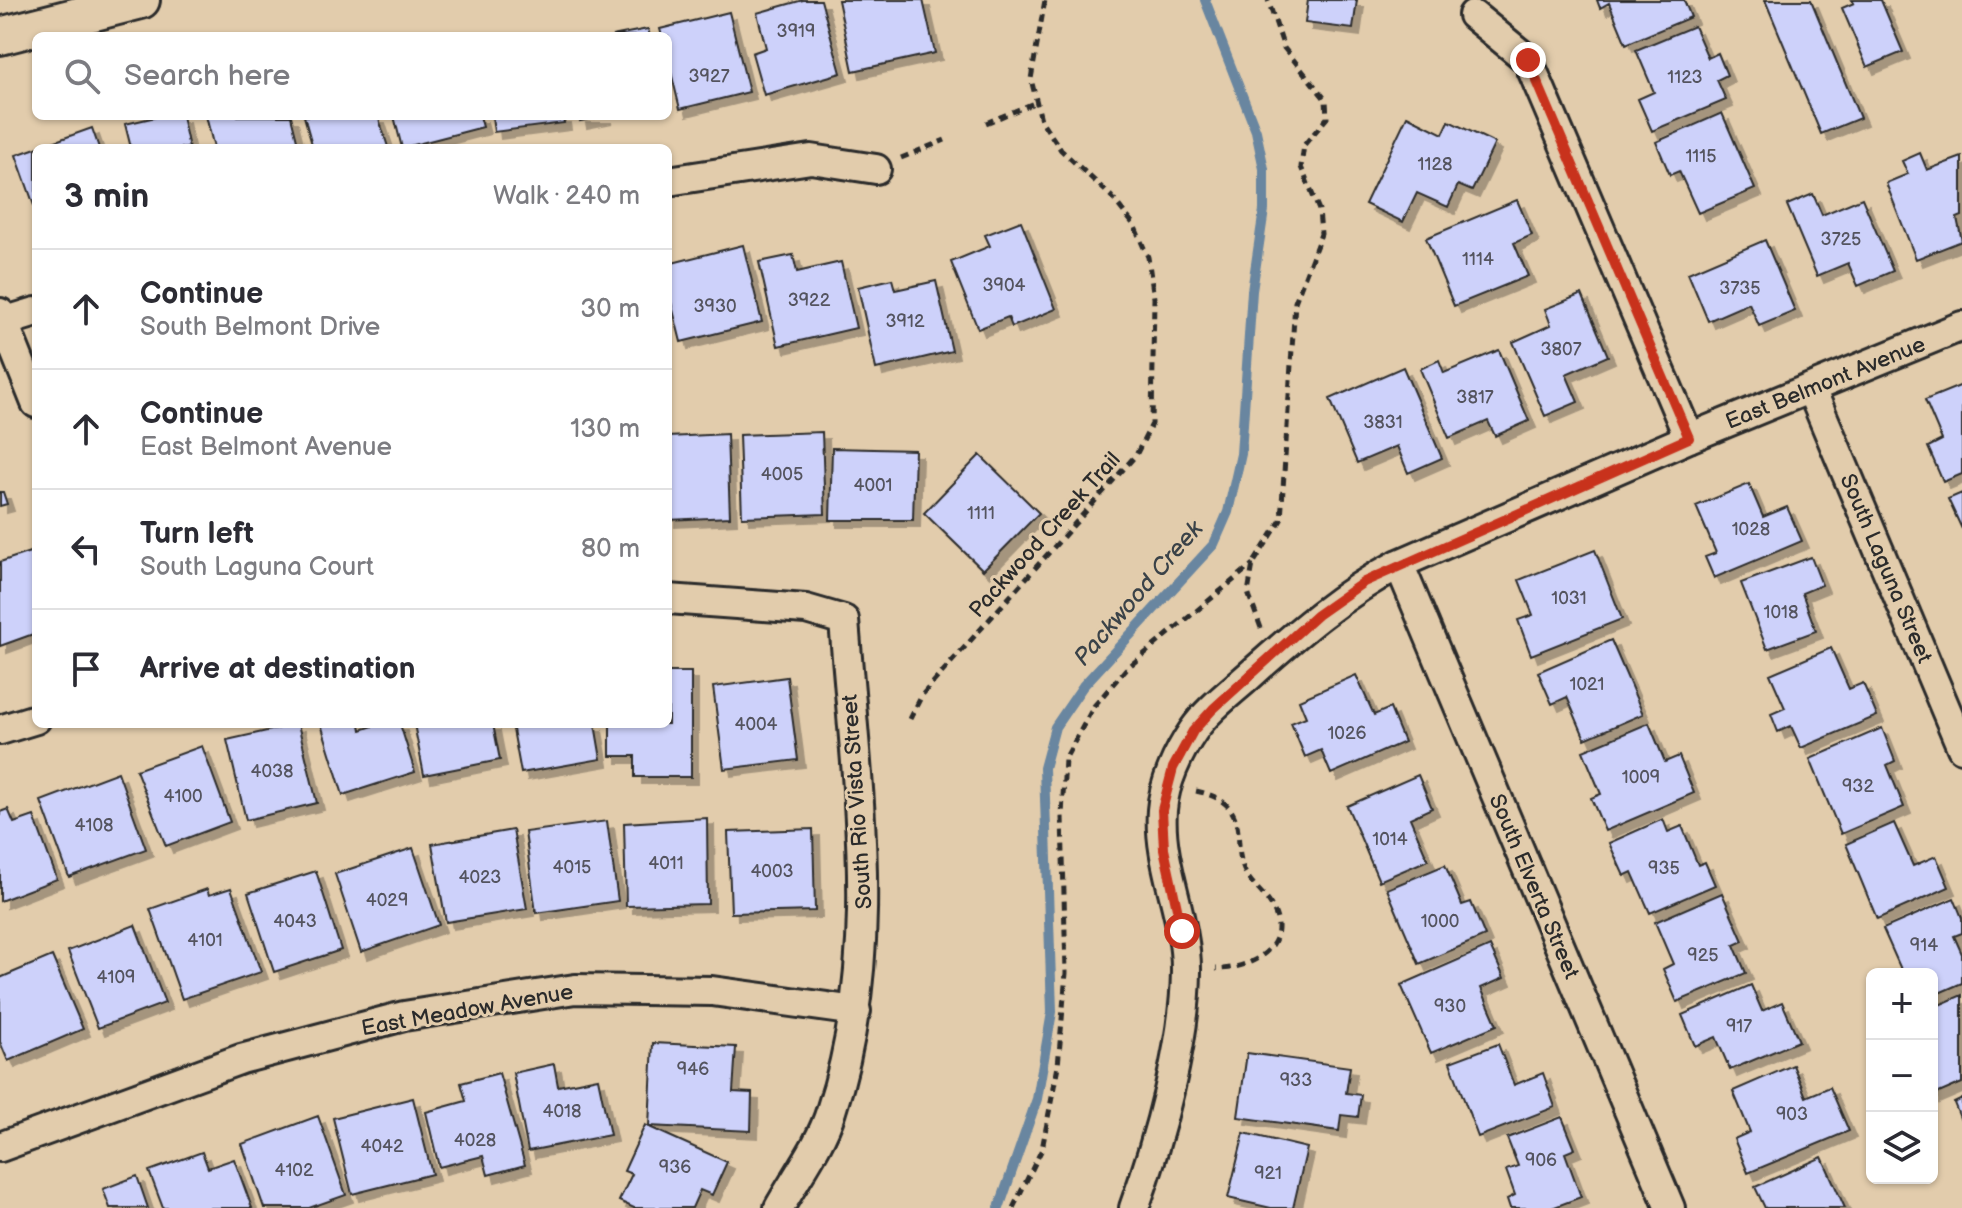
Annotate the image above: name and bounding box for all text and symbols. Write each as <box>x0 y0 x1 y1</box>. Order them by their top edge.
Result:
house number: 3919 <box>777 21 815 42</box>
search box <box>32 32 672 120</box>
route end <box>1510 42 1546 78</box>
icon: search <box>60 54 104 98</box>
text: Search here <box>124 58 290 94</box>
house number: 3927 <box>689 66 730 87</box>
house number: 1123 <box>1667 67 1703 88</box>
house number: 1115 <box>1685 146 1717 167</box>
house number: 1128 <box>1417 154 1453 175</box>
text: 3 min <box>64 176 149 217</box>
text: Walk · 240 m <box>493 181 640 212</box>
house number: 3725 <box>1821 229 1861 250</box>
house number: 1114 <box>1462 249 1494 270</box>
house number: 3904 <box>982 275 1026 296</box>
text: Continue <box>140 276 263 312</box>
house number: 3735 <box>1719 278 1761 299</box>
icon: ahead <box>64 287 108 331</box>
house number: 3922 <box>788 290 831 311</box>
text: 30 m <box>580 294 640 325</box>
house number: 3930 <box>693 296 737 317</box>
house number: 3912 <box>885 311 925 332</box>
text: South Belmont Drive <box>140 312 380 343</box>
street label: East Belmont Avenue <box>1722 331 1929 436</box>
house number: 3807 <box>1541 339 1582 360</box>
house number: 3817 <box>1456 387 1494 408</box>
text: Continue <box>140 396 263 432</box>
icon: ahead <box>64 407 108 451</box>
house number: 3831 <box>1363 412 1403 433</box>
text: 130 m <box>570 414 640 445</box>
text: East Belmont Avenue <box>140 432 392 463</box>
street label: Packwood Creek Trail <box>964 447 1127 623</box>
house number: 4005 <box>761 464 803 485</box>
street label: South Laguna Street <box>1834 470 1938 667</box>
house number: 4001 <box>853 475 893 496</box>
house number: 1111 <box>967 503 995 524</box>
water label: Packwood Creek <box>1068 514 1210 672</box>
text: Turn left <box>140 516 254 552</box>
house number: 1028 <box>1732 519 1770 540</box>
icon: left <box>64 527 108 571</box>
text: 80 m <box>581 534 640 565</box>
text: South Laguna Court <box>140 552 374 583</box>
house number: 1031 <box>1551 588 1587 609</box>
house number: 1018 <box>1763 602 1799 623</box>
icon: arrive <box>64 647 108 691</box>
text: Arrive at destination <box>140 651 416 687</box>
house number: 1021 <box>1570 674 1604 695</box>
street label: South Rio Vista Street <box>837 693 878 910</box>
house number: 4004 <box>734 714 778 735</box>
house number: 1026 <box>1327 723 1367 744</box>
house number: 4038 <box>250 761 294 782</box>
house number: 1009 <box>1622 767 1660 788</box>
house number: 932 <box>1842 776 1874 797</box>
house number: 4100 <box>163 786 203 807</box>
street label: South Elverta Street <box>1482 790 1585 983</box>
house number: 4108 <box>74 815 114 836</box>
house number: 1014 <box>1372 829 1408 850</box>
house number: 4011 <box>648 853 684 874</box>
house number: 4015 <box>553 857 591 878</box>
house number: 935 <box>1648 858 1680 879</box>
house number: 4003 <box>750 861 794 882</box>
house number: 4023 <box>459 867 501 888</box>
house number: 4029 <box>366 890 408 911</box>
house number: 4043 <box>273 911 317 932</box>
house number: 1000 <box>1421 911 1459 932</box>
route start <box>1164 913 1200 949</box>
house number: 4101 <box>187 930 223 951</box>
house number: 914 <box>1910 935 1938 956</box>
house number: 925 <box>1687 945 1719 966</box>
house number: 4109 <box>97 967 135 988</box>
map controls <box>1866 968 1938 1184</box>
button: + <box>1866 968 1938 1040</box>
street label: East Meadow Avenue <box>359 979 575 1042</box>
house number: 930 <box>1434 996 1466 1017</box>
house number: 917 <box>1726 1016 1752 1037</box>
button: − <box>1866 1040 1938 1112</box>
house number: 946 <box>677 1059 709 1080</box>
house number: 933 <box>1280 1070 1312 1091</box>
house number: 4018 <box>542 1101 582 1122</box>
house number: 903 <box>1776 1104 1808 1125</box>
button: layers <box>1866 1112 1938 1184</box>
house number: 4028 <box>454 1130 496 1151</box>
house number: 4042 <box>360 1136 404 1157</box>
house number: 906 <box>1525 1150 1557 1171</box>
house number: 936 <box>659 1157 691 1178</box>
house number: 4102 <box>274 1160 314 1181</box>
house number: 921 <box>1254 1163 1282 1184</box>

